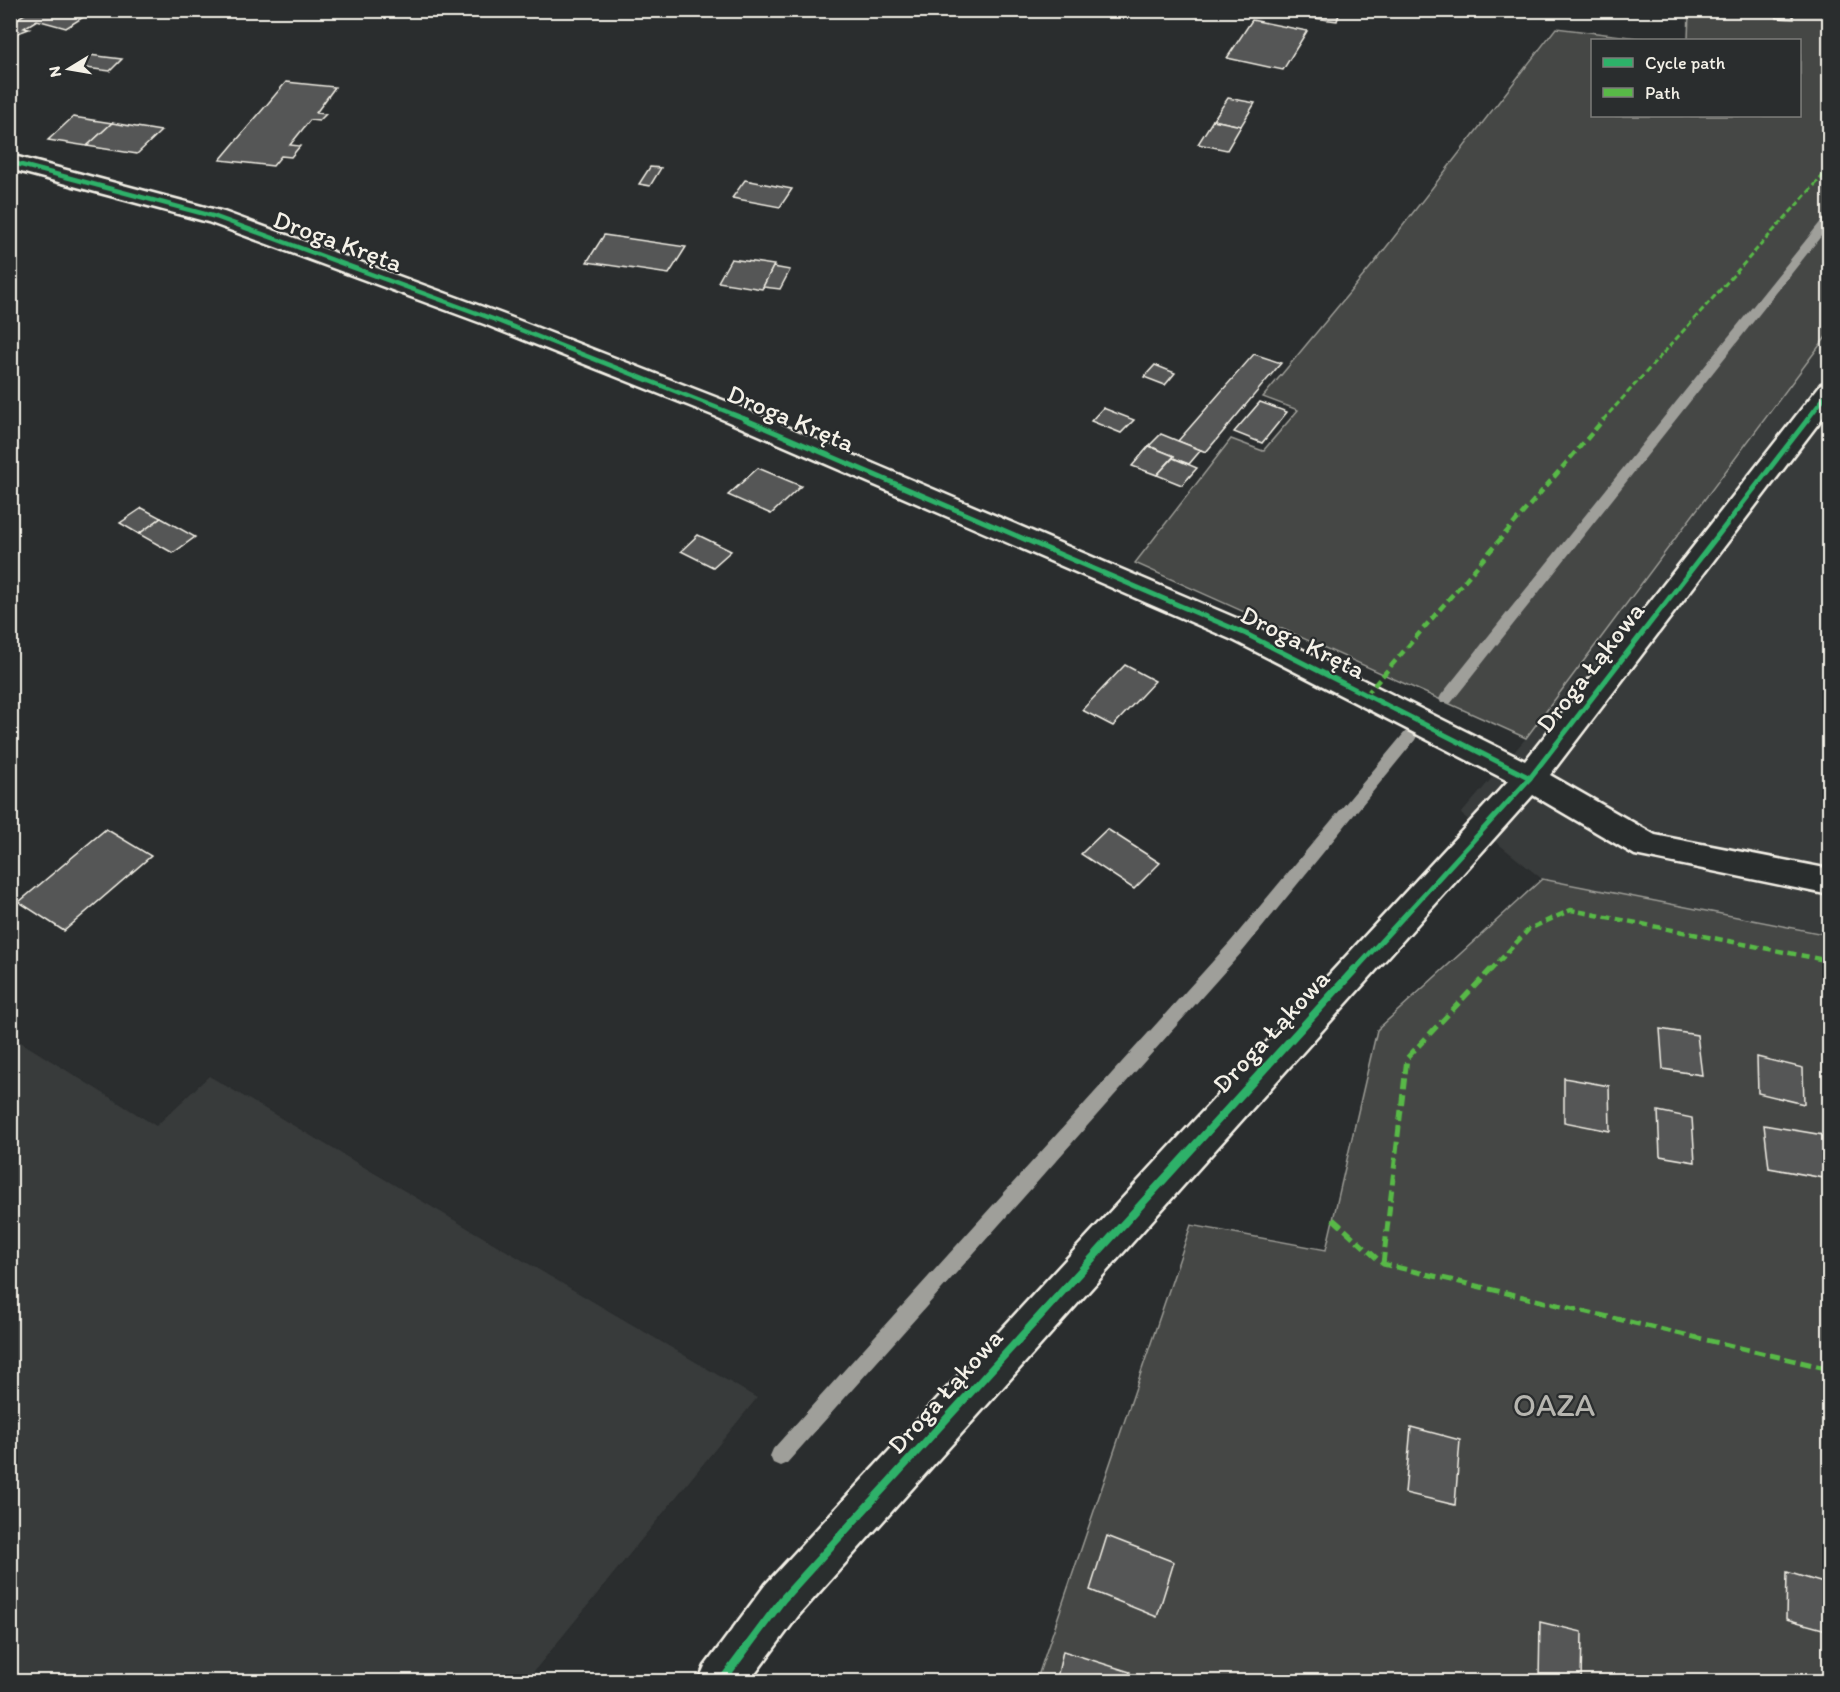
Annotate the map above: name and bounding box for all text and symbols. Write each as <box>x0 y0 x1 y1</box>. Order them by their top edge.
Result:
north arrow <box>39 39 99 99</box>
legend <box>1591 39 1801 117</box>
text: Cycle path <box>1645 52 1726 74</box>
text: N <box>44 65 65 79</box>
text: Path <box>1645 82 1680 104</box>
street label: Droga Kręta <box>269 203 407 279</box>
street label: Droga Kręta <box>723 377 860 459</box>
street label: Droga Łąkowa <box>1529 595 1651 739</box>
street label: Droga Kręta <box>1235 598 1371 686</box>
street label: Droga Łąkowa <box>1206 962 1337 1100</box>
street label: Droga Łąkowa <box>880 1321 1010 1460</box>
park label: OAZA <box>1513 1386 1595 1424</box>

